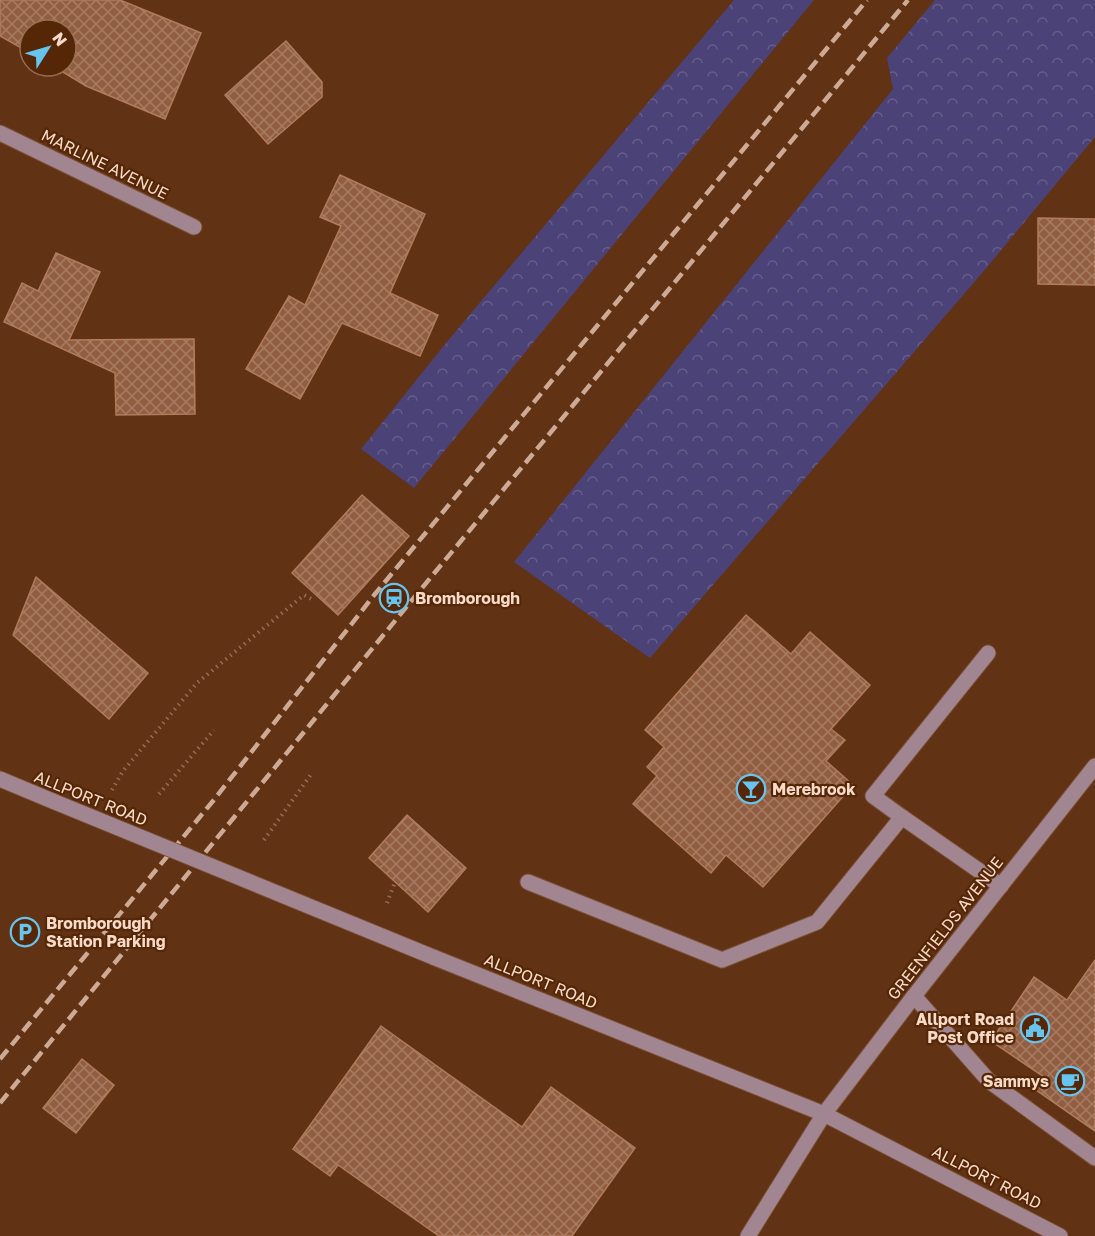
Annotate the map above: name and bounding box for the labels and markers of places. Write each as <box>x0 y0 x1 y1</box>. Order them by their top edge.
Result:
station icon: Bromborough <box>378 582 410 614</box>
place label: Bromborough <box>415 588 520 608</box>
bar icon: Merebrook <box>735 773 767 805</box>
place label: Merebrook <box>772 779 856 799</box>
place label: Bromborough Station Parking <box>46 913 166 951</box>
parking icon: Bromborough Station Parking <box>9 916 41 948</box>
place label: Allport Road Post Office <box>916 1009 1014 1047</box>
public building icon: Allport Road Post Office <box>1019 1012 1051 1044</box>
cafe icon: Sammys <box>1054 1065 1086 1097</box>
place label: Sammys <box>983 1071 1049 1091</box>

